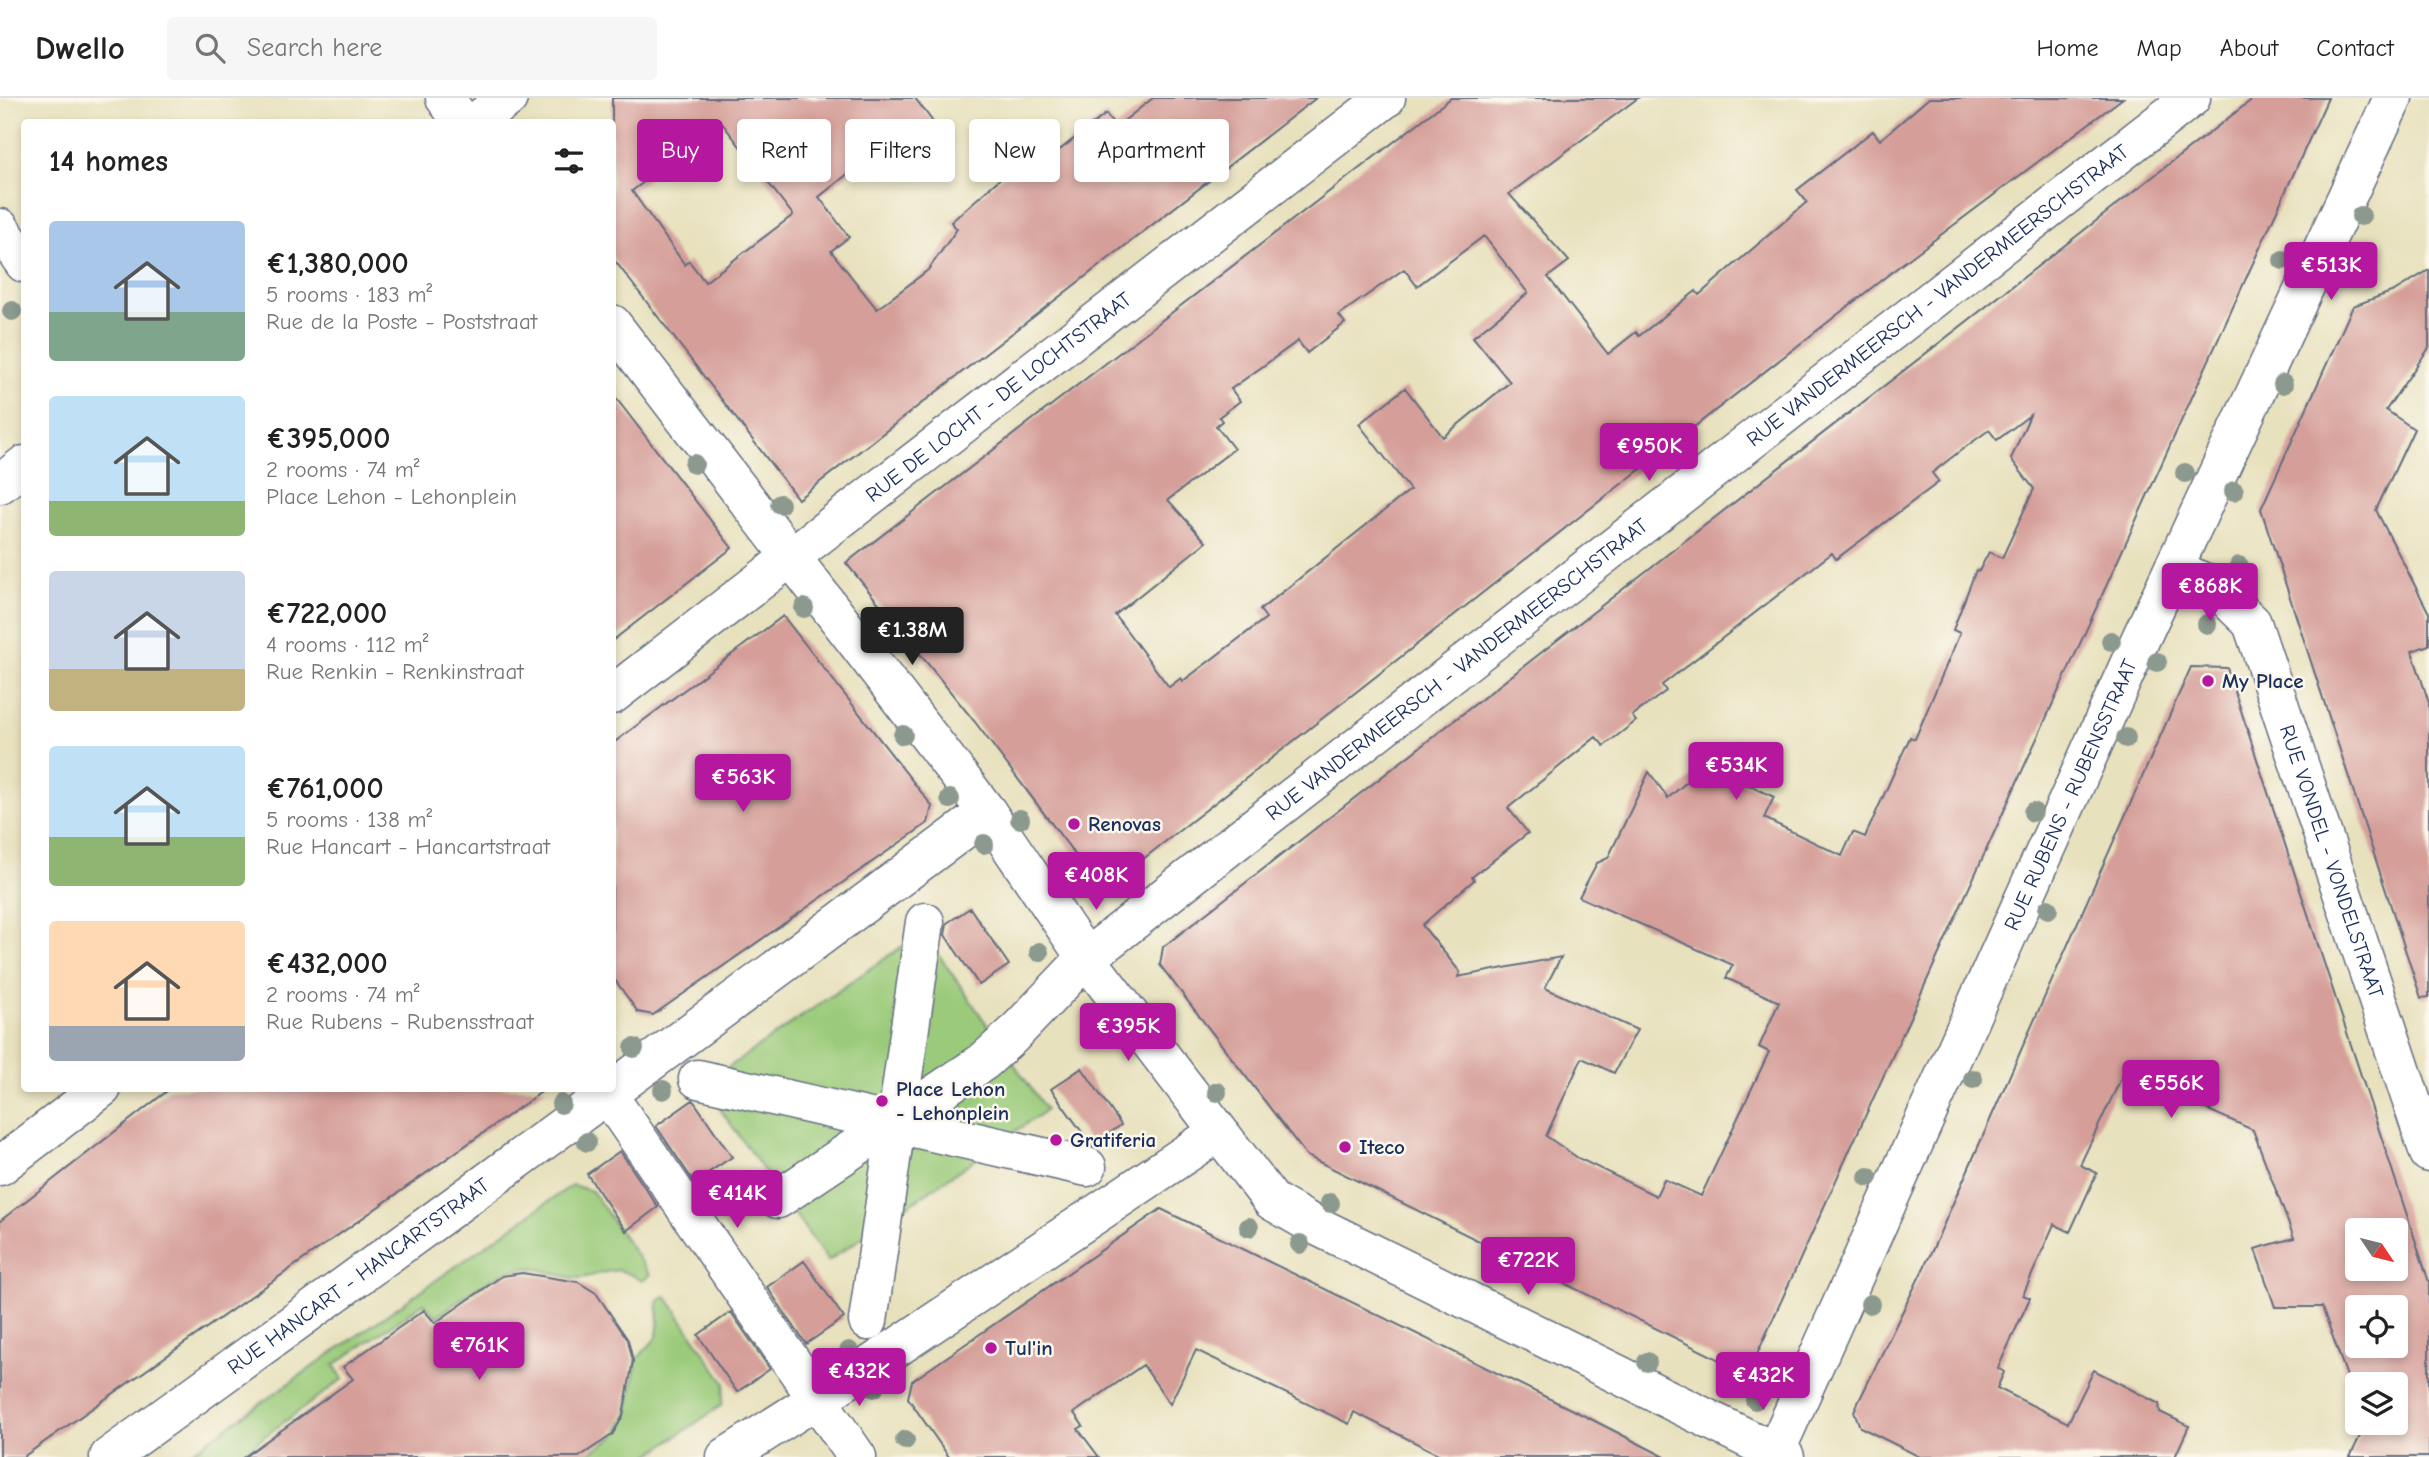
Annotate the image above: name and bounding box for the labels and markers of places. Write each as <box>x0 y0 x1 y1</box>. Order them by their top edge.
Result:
pin: €513K <box>2282 242 2380 302</box>
pin: €950K <box>1600 424 1698 483</box>
pin: €868K <box>2161 564 2259 623</box>
pin: €1.38M <box>855 608 969 667</box>
place label: My Place <box>2222 669 2303 693</box>
marker: My Place <box>2200 673 2216 689</box>
pin: €534K <box>1687 742 1785 802</box>
pin: €563K <box>694 754 792 814</box>
place label: Renovas <box>1088 812 1161 836</box>
marker: Renovas <box>1066 816 1082 832</box>
pin: €408K <box>1047 852 1145 912</box>
pin: €395K <box>1079 1004 1177 1063</box>
pin: €556K <box>2122 1060 2220 1120</box>
place label: Place Lehon - Lehonplein <box>896 1077 1009 1125</box>
marker: Place Lehon - Lehonplein <box>874 1093 890 1109</box>
place label: Gratiferia <box>1070 1128 1156 1152</box>
marker: Gratiferia <box>1048 1132 1064 1148</box>
place label: Iteco <box>1359 1135 1405 1159</box>
marker: Iteco <box>1337 1139 1353 1155</box>
pin: €414K <box>688 1170 786 1230</box>
pin: €722K <box>1479 1238 1577 1297</box>
pin: €761K <box>430 1322 528 1382</box>
place label: Tul'in <box>1005 1336 1053 1360</box>
marker: Tul'in <box>983 1340 999 1356</box>
pin: €432K <box>810 1348 908 1408</box>
pin: €432K <box>1714 1352 1812 1412</box>

